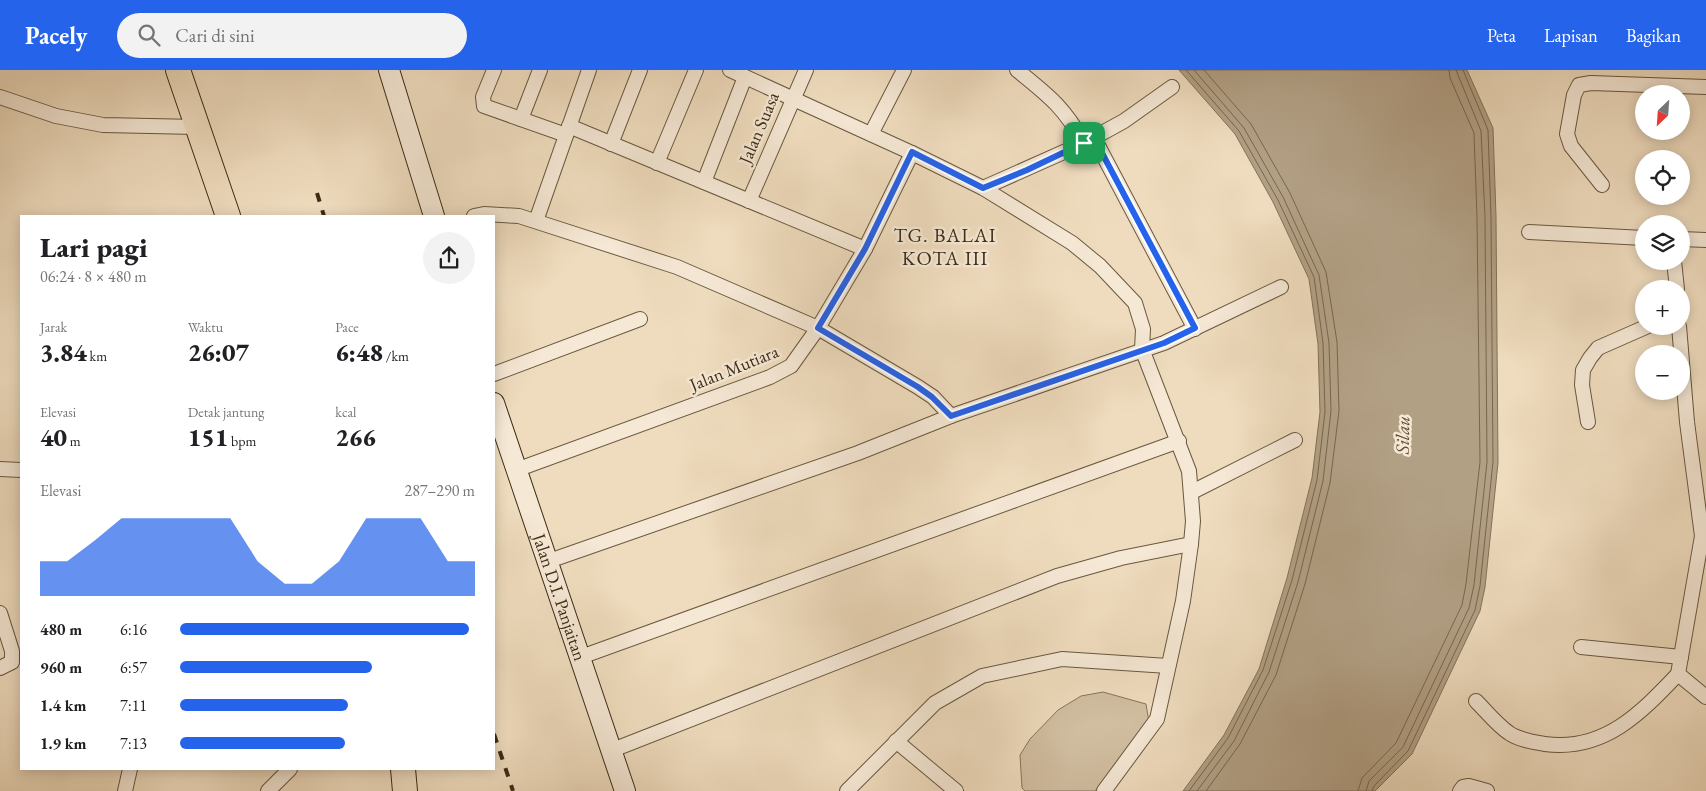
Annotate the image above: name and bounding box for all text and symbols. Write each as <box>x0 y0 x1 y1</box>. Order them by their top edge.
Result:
search box <box>117 13 467 58</box>
text: Pacely <box>25 20 87 51</box>
icon: search <box>135 21 163 49</box>
text: Cari di sini <box>175 23 255 48</box>
text: Peta <box>1487 24 1516 47</box>
text: Lapisan <box>1544 24 1598 47</box>
text: Bagikan <box>1626 24 1681 47</box>
north arrow <box>1635 85 1690 140</box>
map controls <box>1635 85 1690 400</box>
street label: Jalan Suasa <box>732 88 784 169</box>
pin <box>1063 122 1105 164</box>
icon: arrive <box>1070 129 1098 157</box>
button: locate <box>1635 150 1690 205</box>
button: layers <box>1635 215 1690 270</box>
district label: TG. BALAI KOTA III <box>893 222 997 271</box>
text: Lari pagi <box>40 229 148 265</box>
button: share <box>423 232 475 284</box>
text: 06:24 · 8 × 480 m <box>40 266 147 287</box>
button: + <box>1635 280 1690 335</box>
text: Jarak <box>40 318 67 336</box>
text: Waktu <box>188 318 223 336</box>
text: Pace <box>335 318 359 336</box>
text: 3.84 <box>40 336 87 368</box>
text: 26:07 <box>188 336 249 368</box>
text: 6:48 <box>335 336 383 368</box>
street label: Jalan Mutiara <box>684 339 782 397</box>
button: − <box>1635 345 1690 400</box>
text: km <box>87 347 107 365</box>
text: /km <box>383 347 409 365</box>
text: Elevasi <box>40 403 76 421</box>
text: Detak jantung <box>188 403 264 421</box>
text: kcal <box>335 403 356 421</box>
water label: Silau <box>1390 416 1415 455</box>
text: 40 <box>40 421 67 453</box>
text: 151 <box>188 421 228 453</box>
text: 266 <box>335 421 376 453</box>
text: m <box>67 432 81 450</box>
text: bpm <box>228 432 256 450</box>
text: Elevasi <box>40 480 81 501</box>
text: 287–290 m <box>404 480 475 501</box>
street label: Jalan D.I. Panjaitan <box>527 529 592 664</box>
text: 480 m <box>40 619 82 640</box>
text: 6:16 <box>120 619 147 640</box>
text: 960 m <box>40 657 82 678</box>
text: 6:57 <box>120 657 147 678</box>
text: 1.4 km <box>40 695 86 716</box>
text: 7:11 <box>120 695 147 716</box>
text: 1.9 km <box>40 733 86 754</box>
text: 7:13 <box>120 733 147 754</box>

